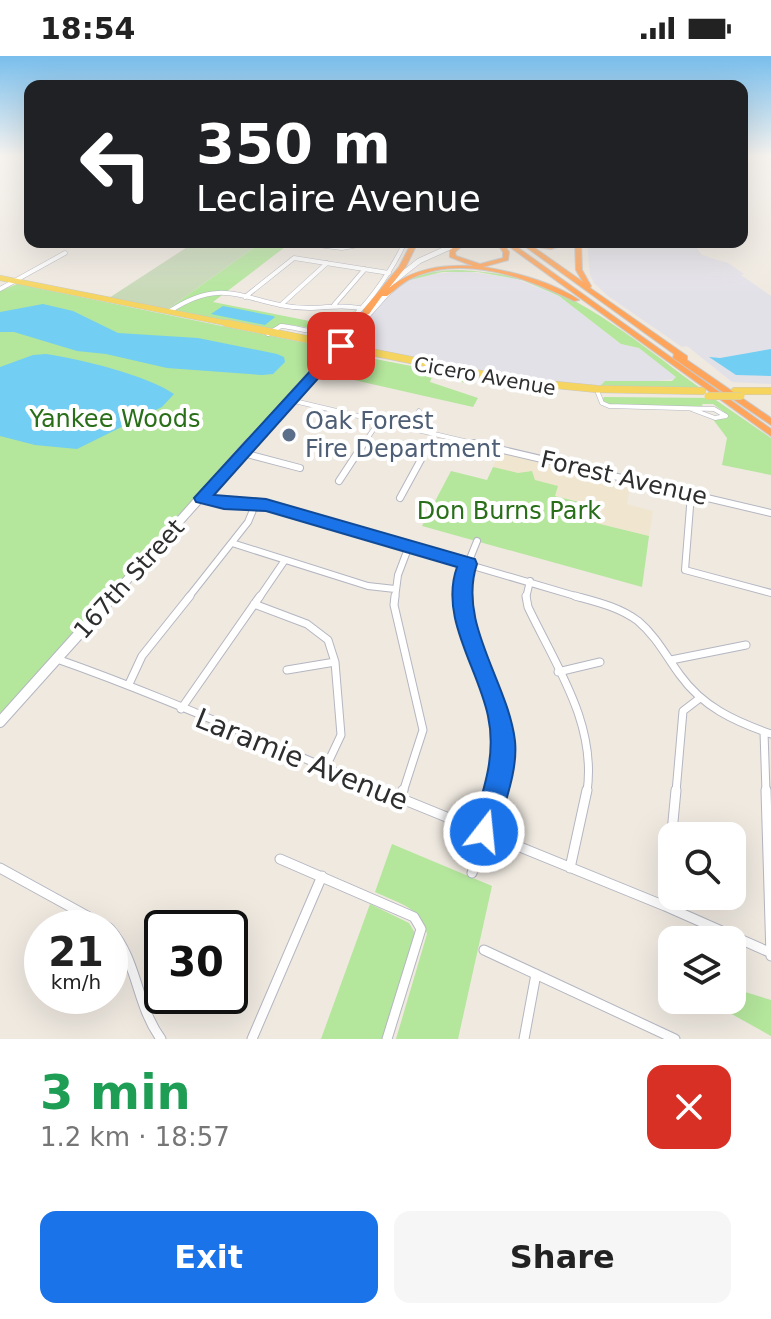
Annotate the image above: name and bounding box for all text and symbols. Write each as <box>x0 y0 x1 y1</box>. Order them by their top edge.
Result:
text: 18:54 <box>40 11 136 46</box>
text: 350 m <box>196 111 391 176</box>
icon: left <box>64 112 168 216</box>
text: Leclaire Avenue <box>196 178 481 219</box>
pin <box>307 312 375 380</box>
icon: arrive <box>319 324 363 368</box>
street label: Cicero Avenue <box>412 352 558 400</box>
park label: Yankee Woods <box>29 405 200 433</box>
place label: Oak Forest Fire Department <box>305 407 501 463</box>
marker: Oak Forest Fire Department <box>280 426 298 444</box>
street label: Forest Avenue <box>538 445 710 511</box>
park label: Don Burns Park <box>417 497 601 525</box>
street label: 167th Street <box>68 514 190 644</box>
street label: Laramie Avenue <box>191 702 413 817</box>
position arrow <box>442 790 526 874</box>
map controls <box>658 822 746 1014</box>
button: search <box>658 822 746 910</box>
speed limit sign: 30 <box>144 910 248 1014</box>
button: layers <box>658 926 746 1014</box>
text: 21 <box>48 929 104 975</box>
text: km/h <box>51 970 101 994</box>
text: 3 min <box>40 1064 191 1120</box>
button: close <box>647 1065 731 1149</box>
text: 1.2 km · 18:57 <box>40 1122 230 1152</box>
button: Exit <box>40 1211 378 1303</box>
button: Share <box>394 1211 731 1303</box>

